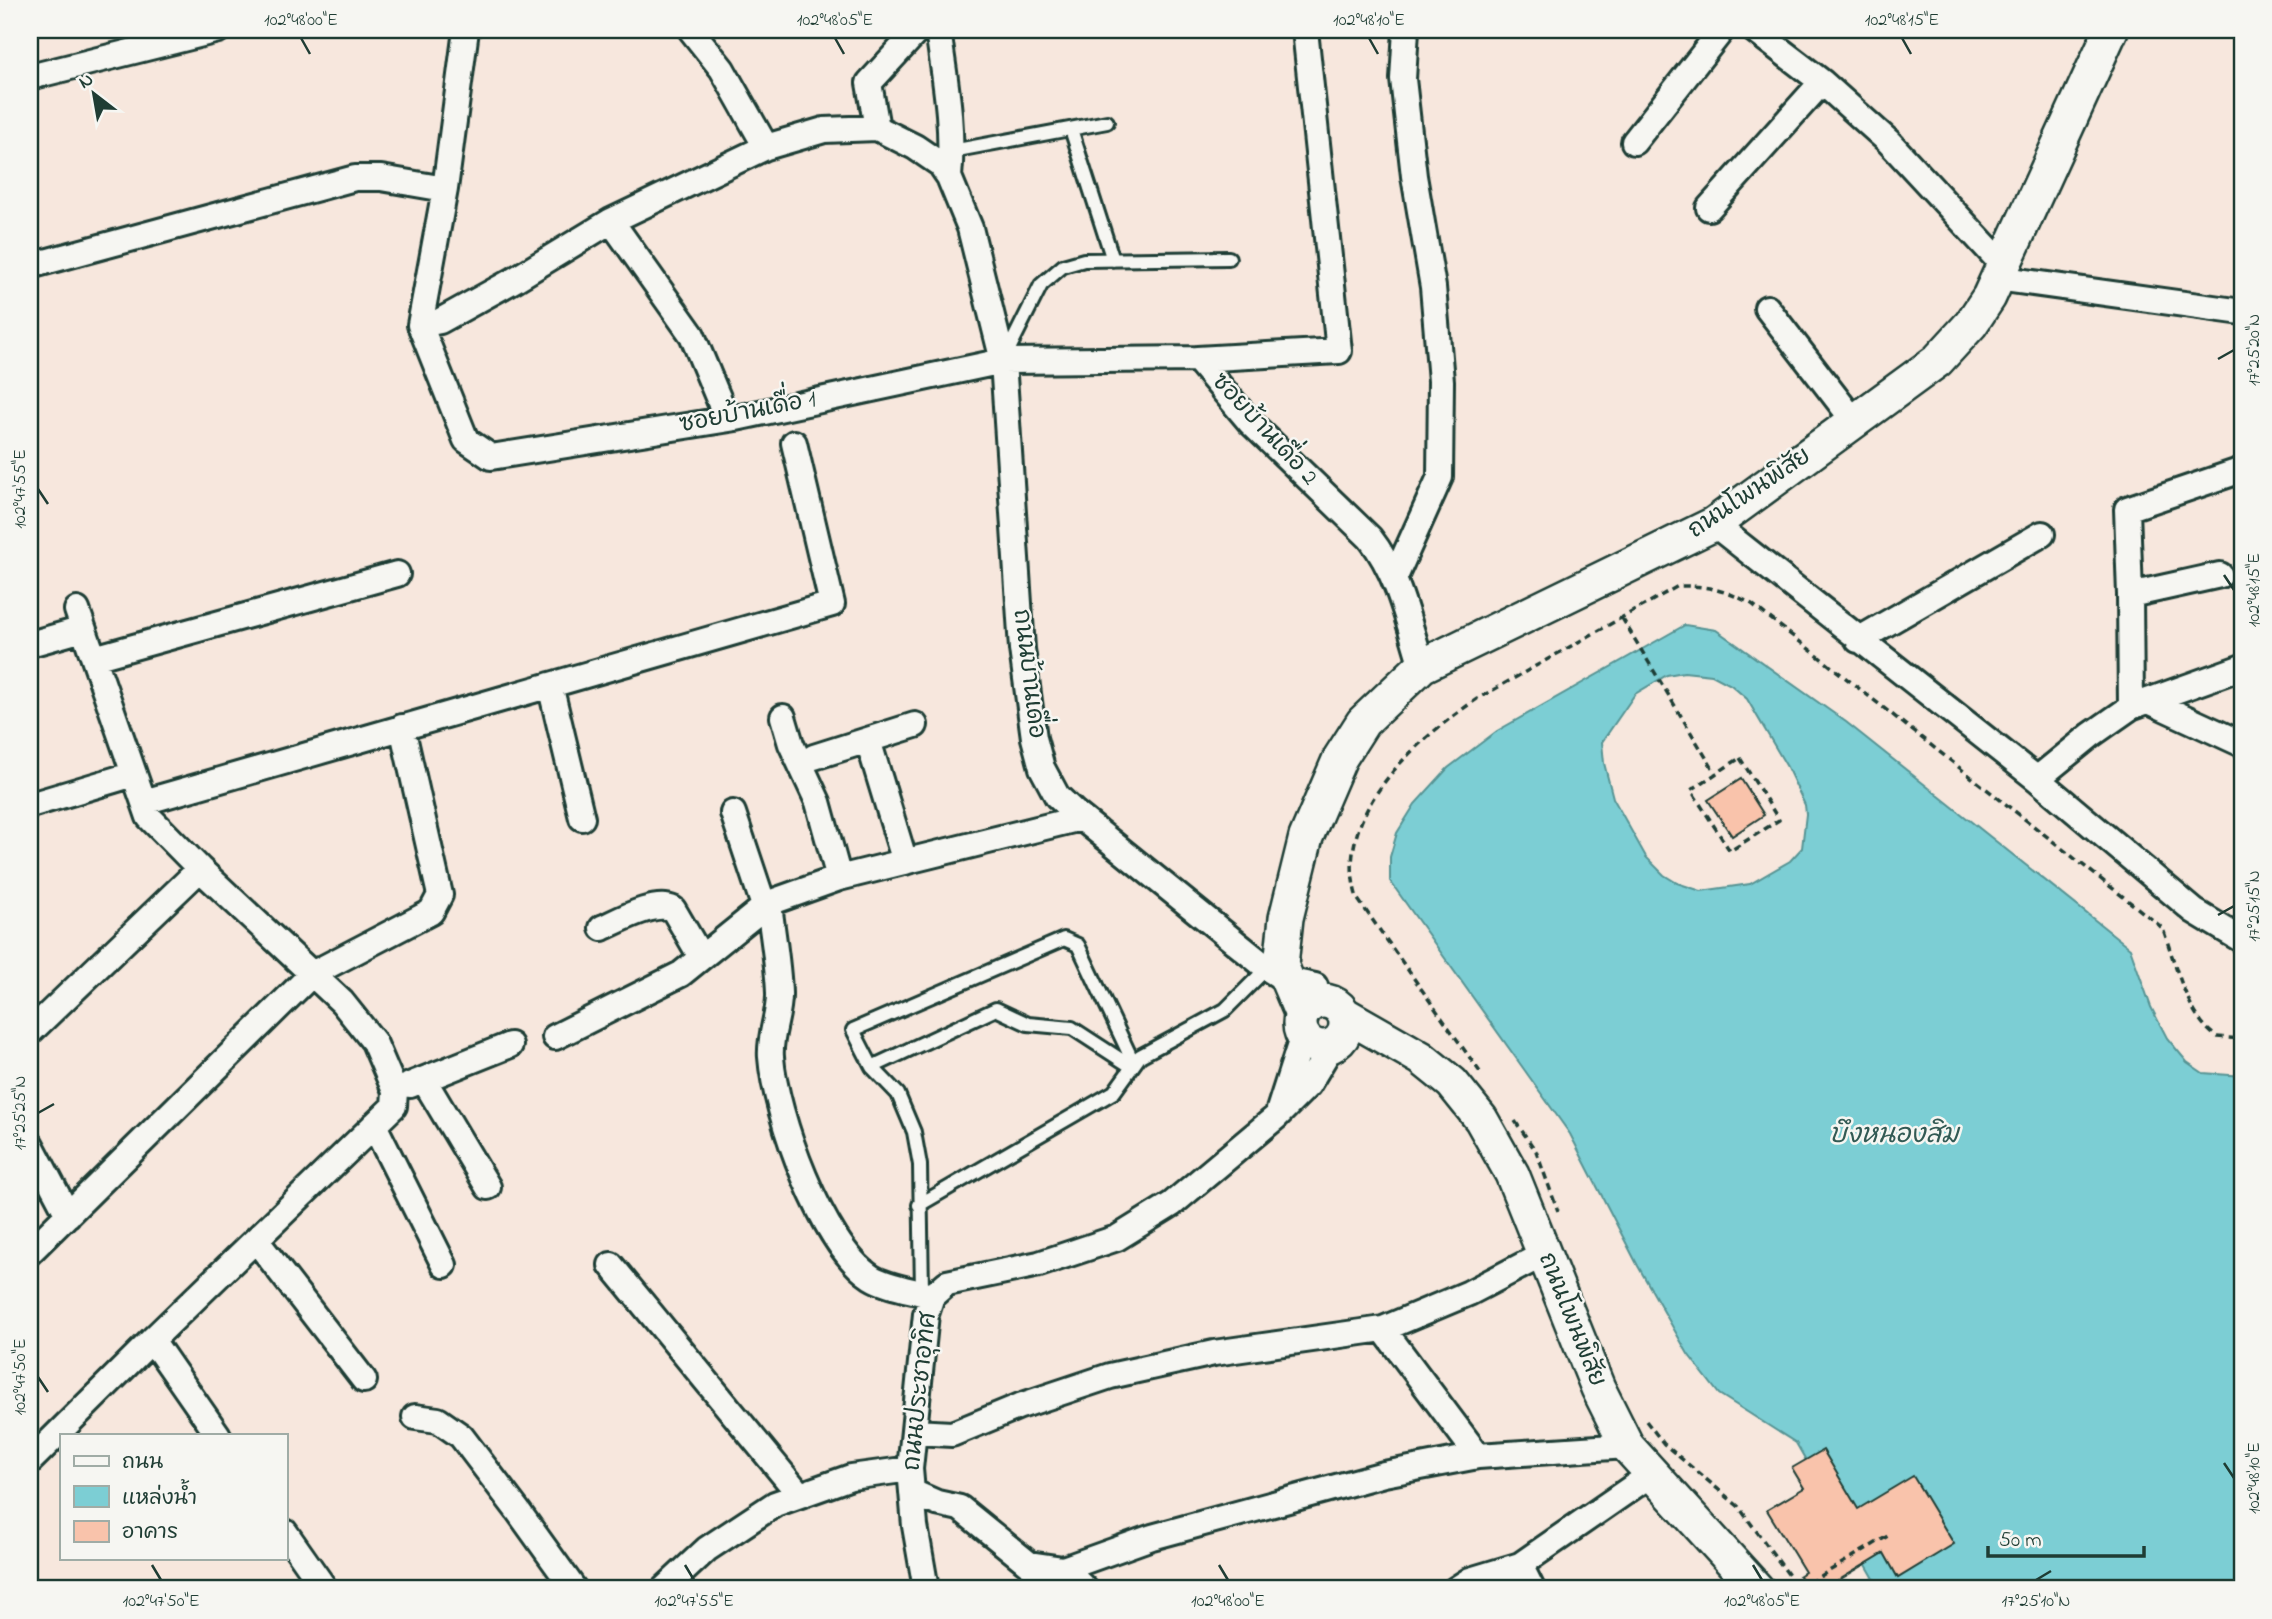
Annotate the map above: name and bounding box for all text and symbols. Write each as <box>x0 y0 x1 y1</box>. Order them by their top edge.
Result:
text: 102°48'00"E <box>264 8 338 34</box>
text: 102°48'05"E <box>797 8 873 34</box>
text: 102°48'10"E <box>1333 8 1405 34</box>
text: 102°48'15"E <box>1865 8 1939 34</box>
north arrow <box>60 60 130 130</box>
text: N <box>74 67 99 96</box>
text: 17°25'20"N <box>2242 314 2268 386</box>
street label: ซอยบ้านเดื่อ 2 <box>1202 361 1331 494</box>
street label: ซอยบ้านเดื่อ 1 <box>675 376 820 443</box>
street label: ถนนโพนพิสัย <box>1681 439 1819 548</box>
text: 102°47'55"E <box>8 449 34 529</box>
text: 102°48'15"E <box>2242 553 2268 627</box>
street label: ถนนบ้านเดื่อ <box>1003 606 1060 741</box>
text: 17°25'15"N <box>2242 870 2268 942</box>
text: 17°25'25"N <box>8 1076 34 1150</box>
water label: บึงหนองสิม <box>1829 1117 1961 1155</box>
street label: ถนนโพนพิสัย <box>1528 1247 1615 1392</box>
street label: ถนนประชาอุทิศ <box>895 1309 947 1473</box>
text: 102°47'50"E <box>8 1338 34 1416</box>
legend <box>60 1434 287 1560</box>
text: 102°48'10"E <box>2242 1442 2268 1514</box>
text: ถนน <box>122 1448 163 1478</box>
text: แหล่งน้ำ <box>122 1478 197 1514</box>
scale bar <box>1988 1514 2144 1558</box>
text: อาคาร <box>122 1518 178 1548</box>
text: 50 m <box>1999 1526 2042 1556</box>
text: 102°47'50"E <box>122 1589 200 1615</box>
text: 102°47'55"E <box>654 1589 734 1615</box>
text: 102°48'00"E <box>1191 1589 1265 1615</box>
text: 102°48'05"E <box>1724 1589 1800 1615</box>
text: 17°25'10"N <box>2002 1589 2070 1615</box>

